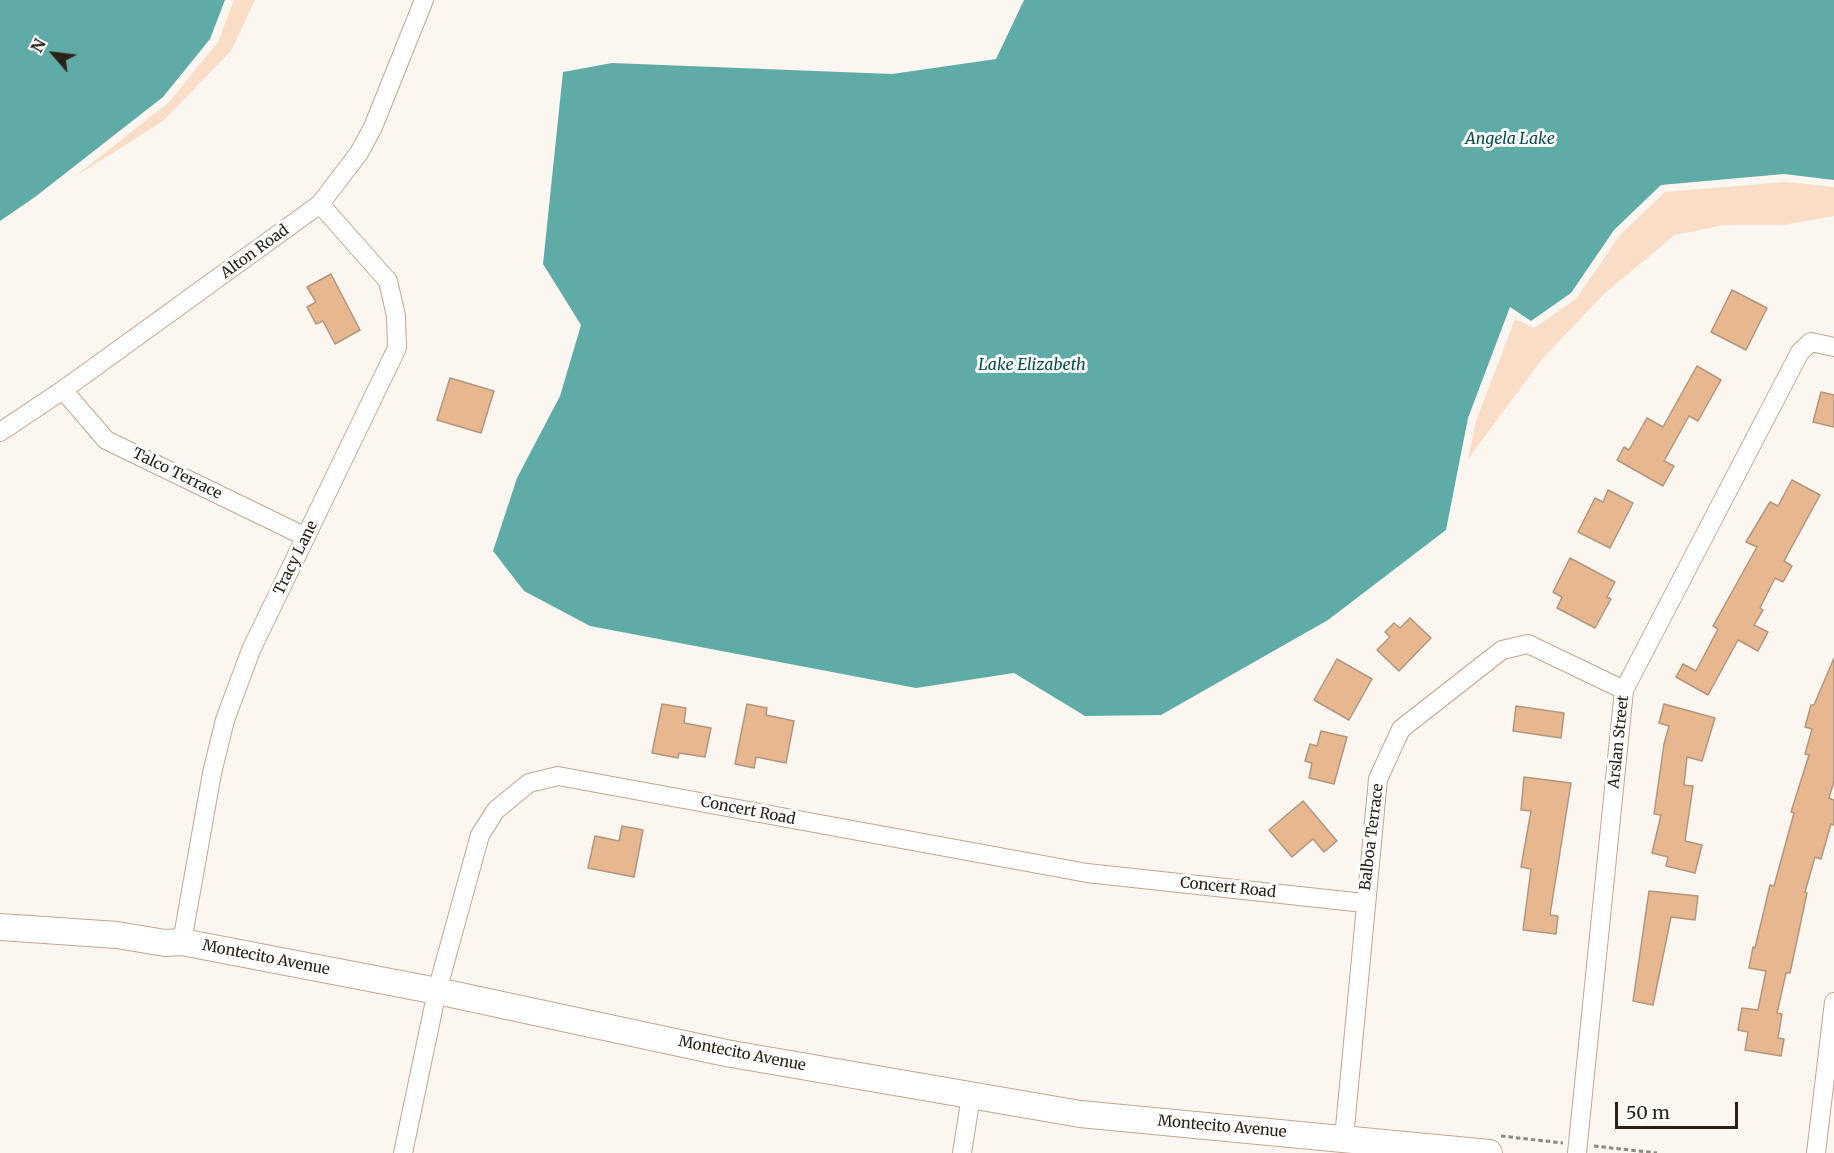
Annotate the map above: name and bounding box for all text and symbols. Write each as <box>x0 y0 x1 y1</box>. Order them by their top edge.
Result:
north arrow <box>24 24 84 84</box>
text: N <box>26 35 50 56</box>
water label: Angela Lake <box>1465 129 1555 149</box>
street label: Alton Road <box>218 221 292 283</box>
water label: Lake Elizabeth <box>978 355 1086 375</box>
street label: Talco Terrace <box>129 445 225 503</box>
street label: Tracy Lane <box>270 518 322 598</box>
street label: Arslan Street <box>1605 695 1633 789</box>
street label: Balboa Terrace <box>1357 783 1387 891</box>
street label: Concert Road <box>699 793 797 829</box>
street label: Concert Road <box>1179 874 1277 902</box>
street label: Montecito Avenue <box>201 937 331 979</box>
street label: Montecito Avenue <box>677 1033 807 1075</box>
scale bar <box>1618 1090 1741 1128</box>
text: 50 m <box>1626 1101 1670 1124</box>
street label: Montecito Avenue <box>1157 1112 1287 1142</box>

